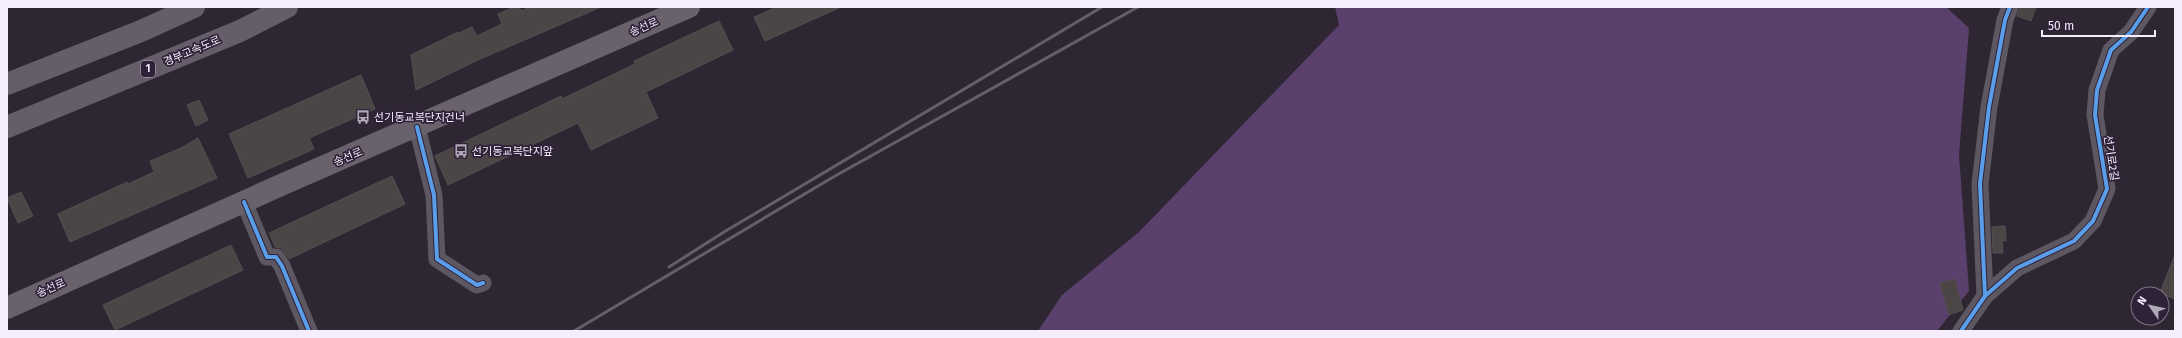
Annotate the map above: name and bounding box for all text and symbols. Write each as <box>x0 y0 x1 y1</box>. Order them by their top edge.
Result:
scale bar <box>2042 12 2155 38</box>
street label: 송선로 <box>627 15 661 39</box>
text: 50 m <box>2048 19 2074 33</box>
street label: 경부고속도로 <box>162 33 222 69</box>
road number: 1 <box>141 61 155 77</box>
bus stop icon: 선기동교복단지건너 <box>355 109 371 125</box>
place label: 선기동교복단지건너 <box>374 111 465 124</box>
street label: 선기로2길 <box>2101 134 2121 182</box>
bus stop icon: 선기동교복단지앞 <box>453 143 469 159</box>
street label: 송선로 <box>331 145 365 169</box>
place label: 선기동교복단지앞 <box>472 145 553 158</box>
street label: 송선로 <box>34 276 68 300</box>
north arrow <box>2130 286 2170 326</box>
text: N <box>2135 294 2150 307</box>

